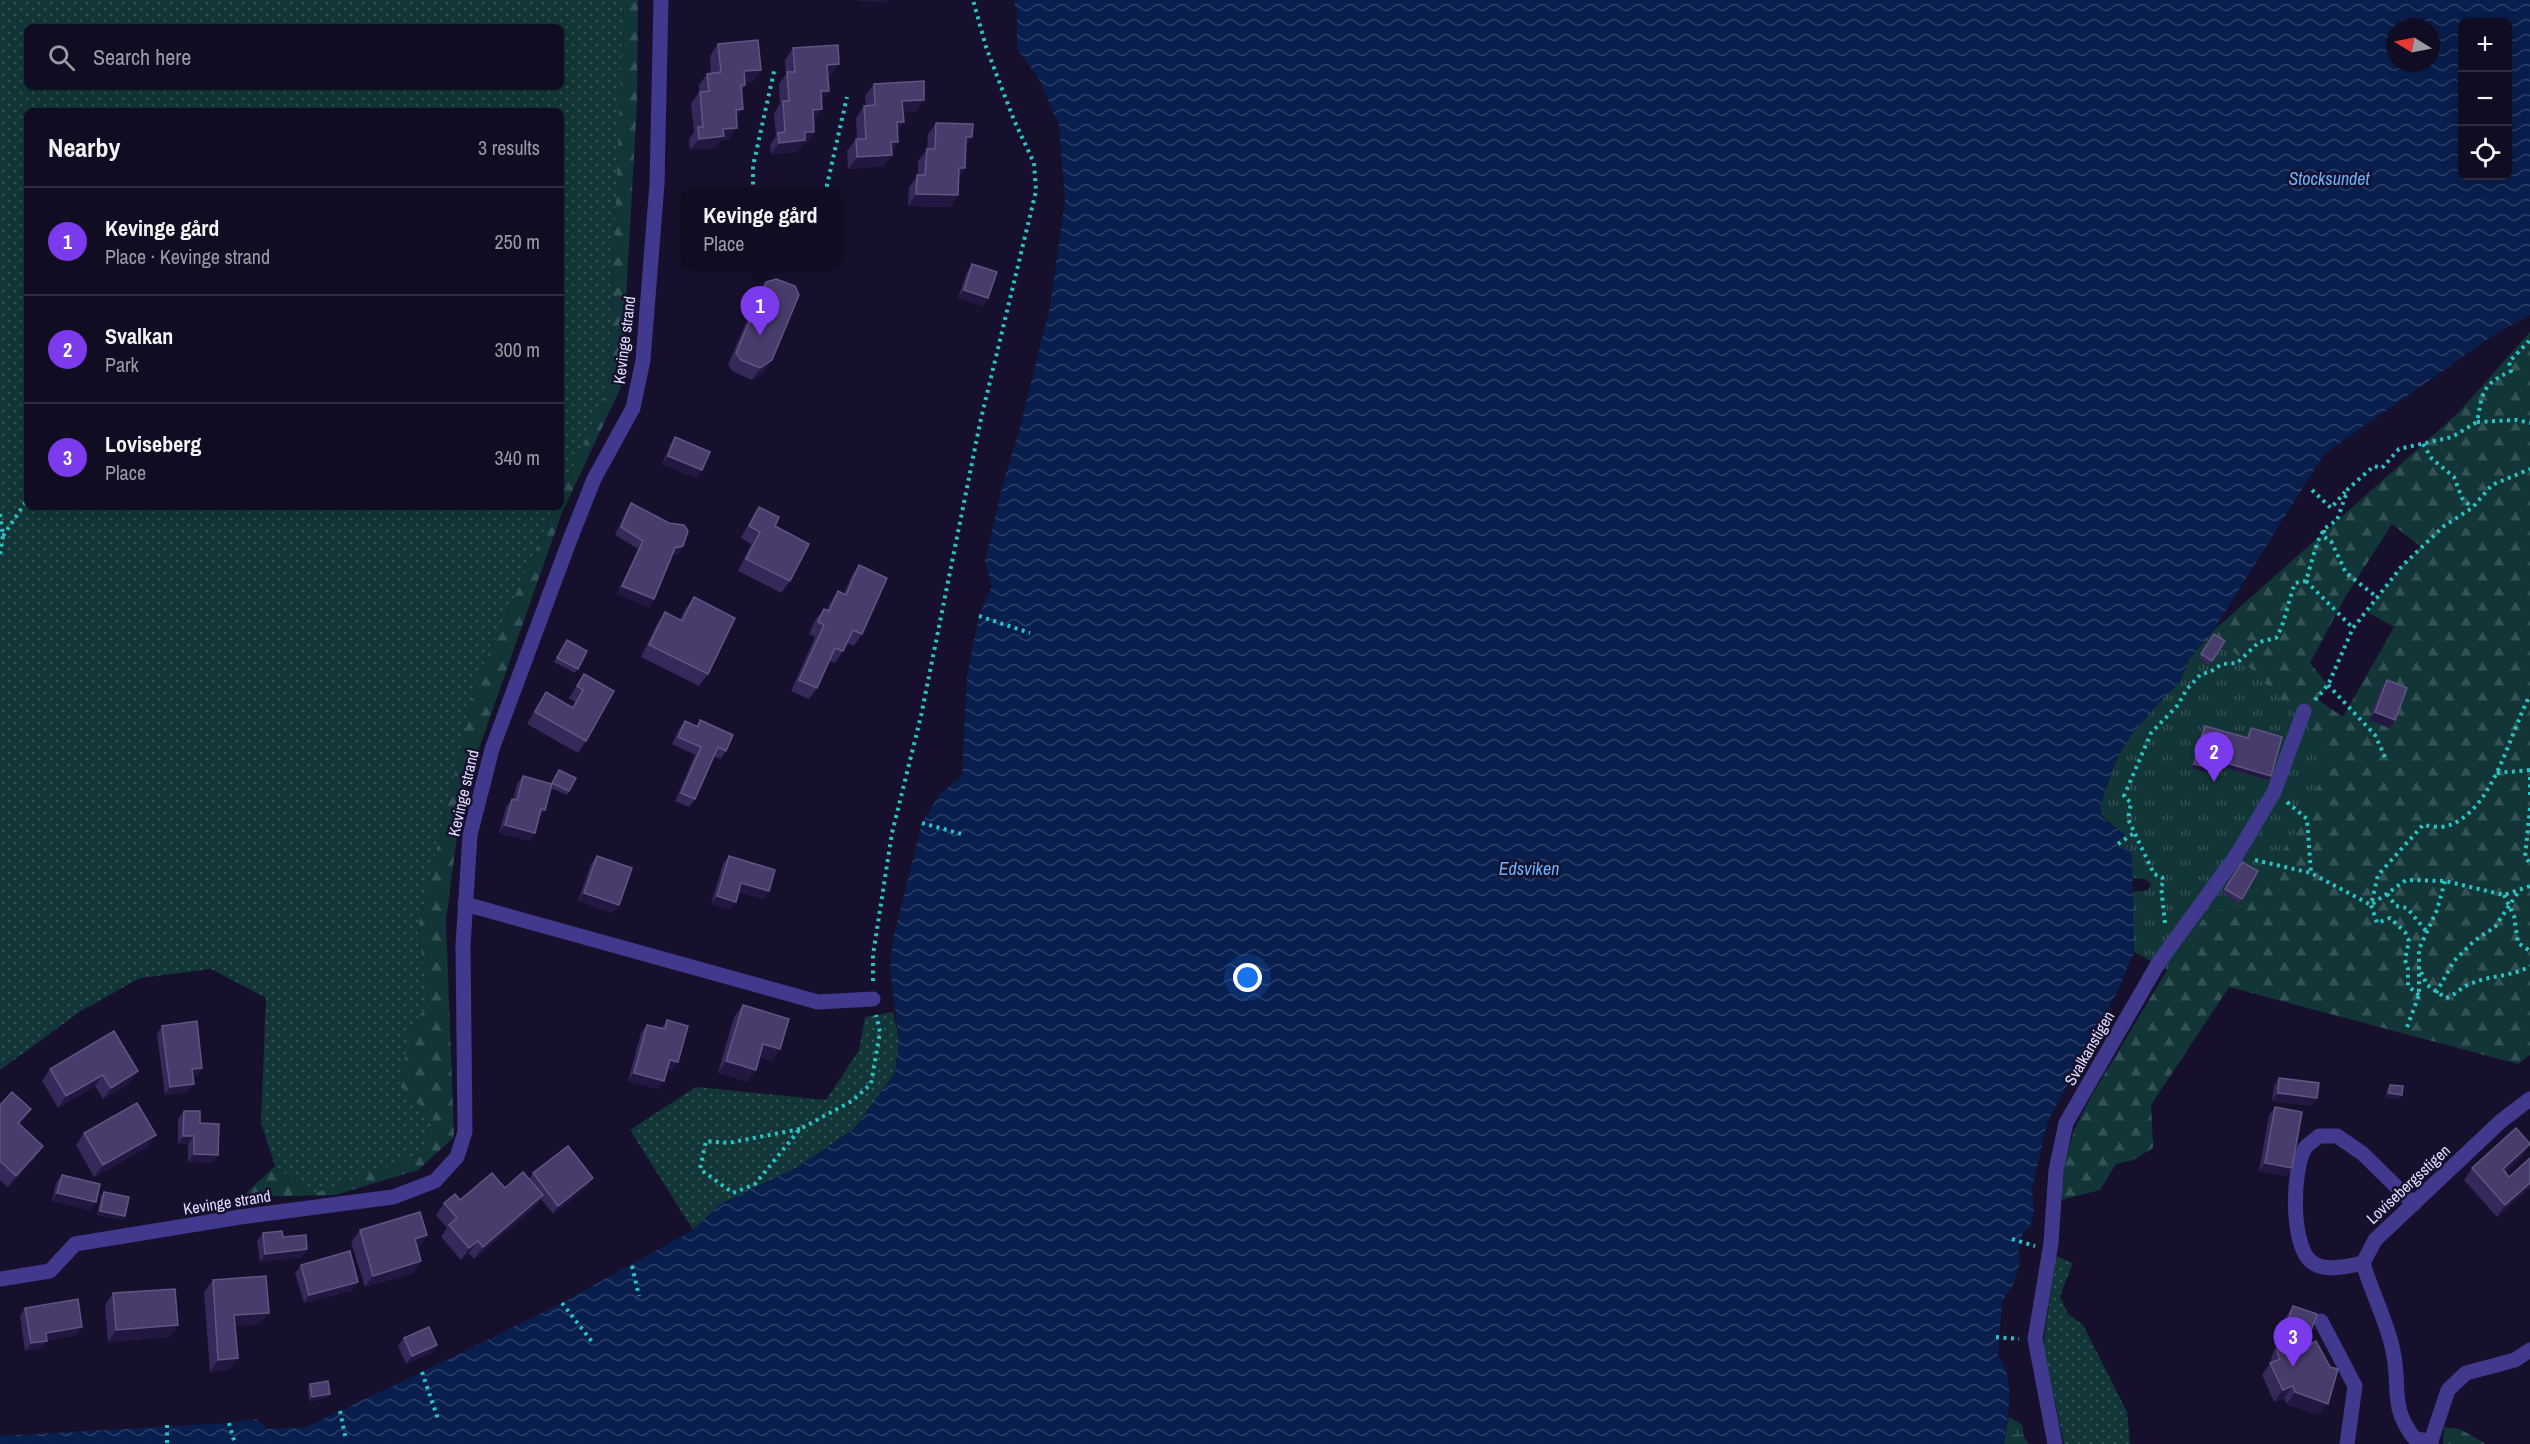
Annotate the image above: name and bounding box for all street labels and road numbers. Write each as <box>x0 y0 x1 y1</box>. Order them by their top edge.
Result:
street label: Kevinge strand <box>608 295 640 385</box>
street label: Kevinge strand <box>442 748 484 838</box>
street label: Svalkanstigen <box>2059 1007 2119 1089</box>
street label: Lovisebergsstigen <box>2361 1139 2455 1229</box>
street label: Kevinge strand <box>182 1184 272 1220</box>

